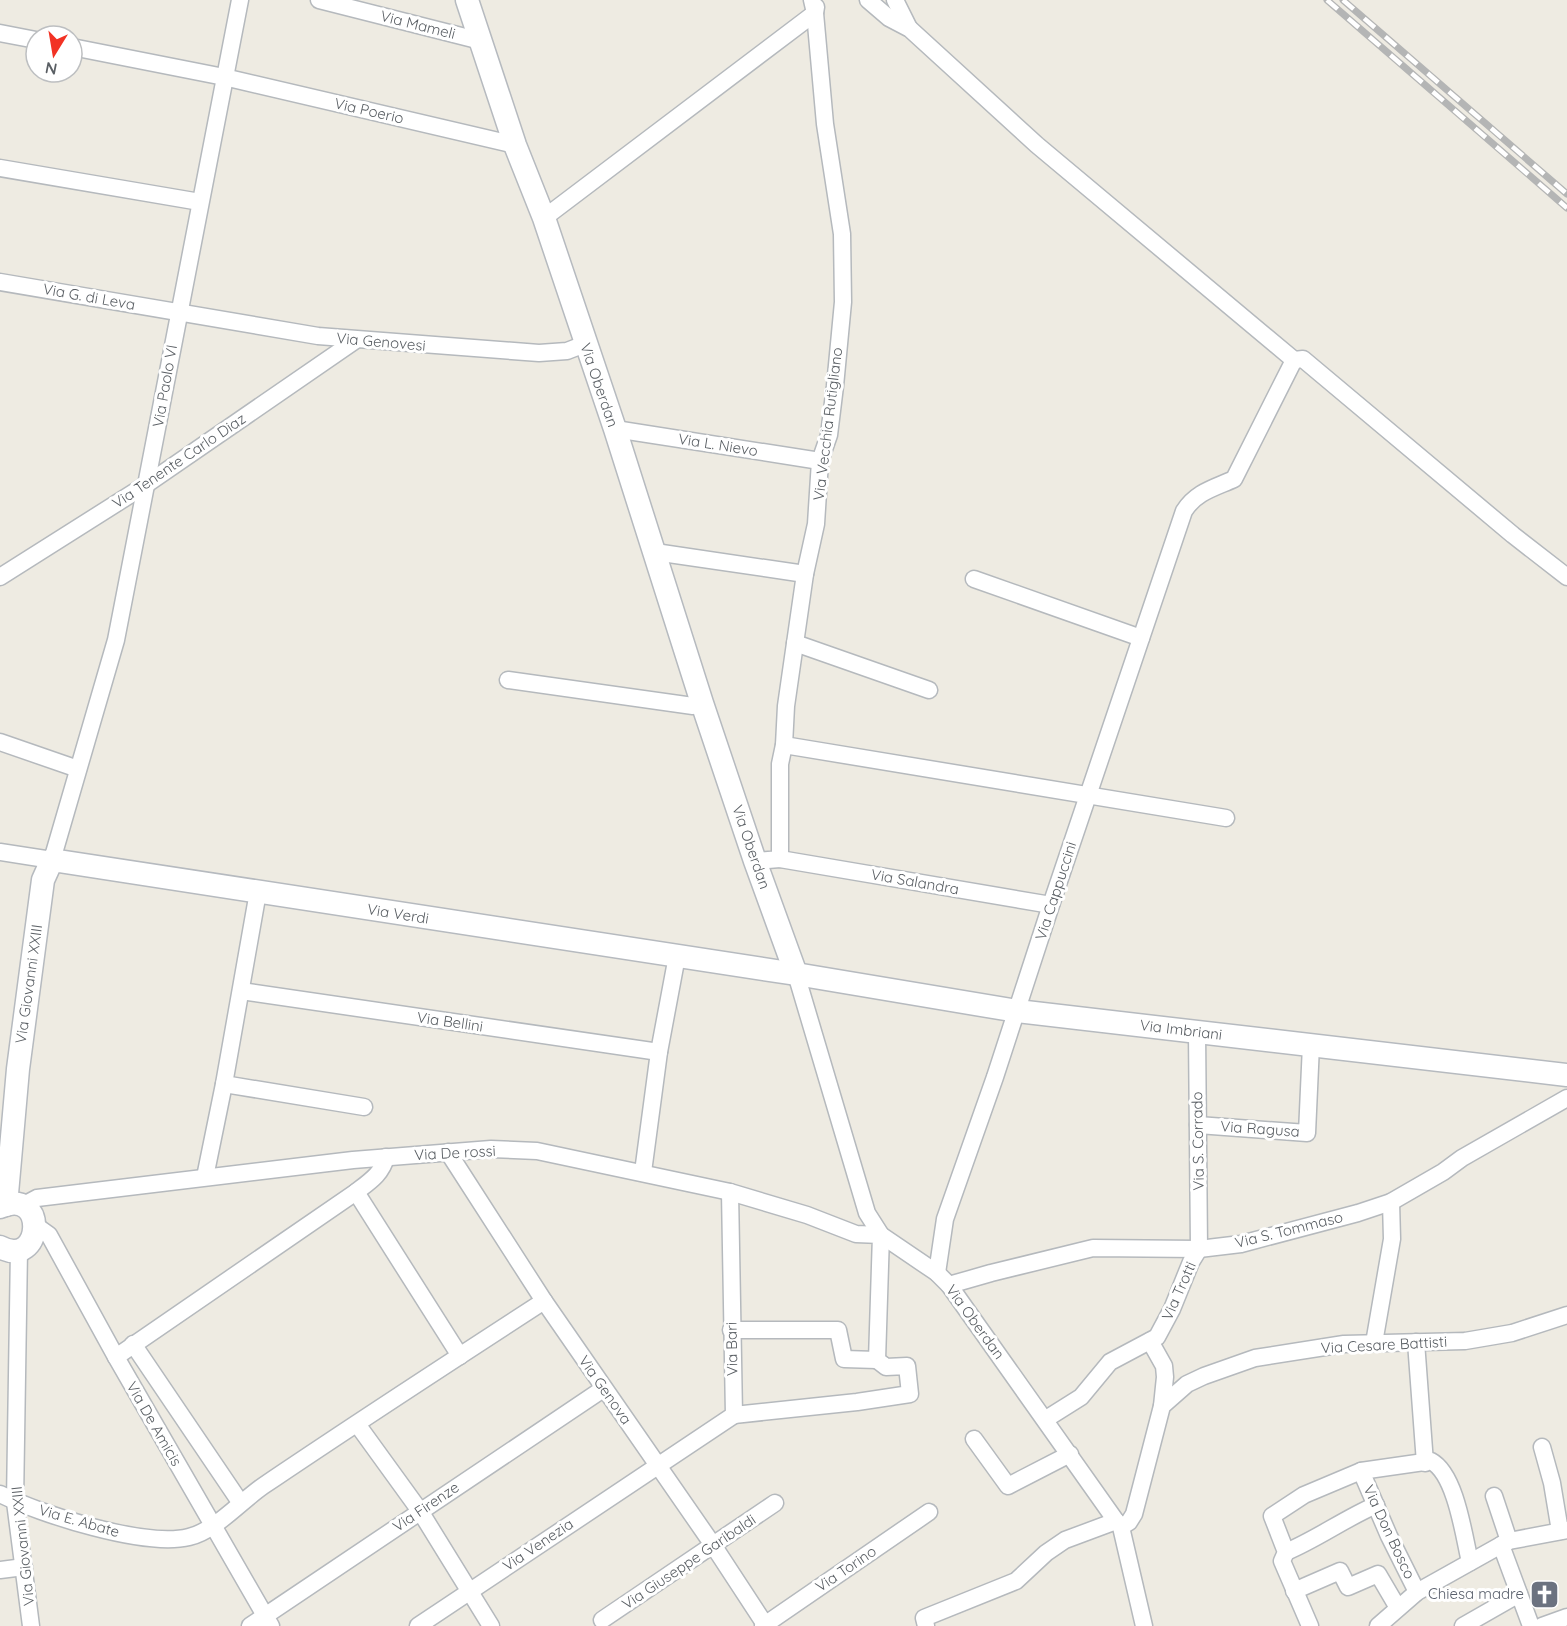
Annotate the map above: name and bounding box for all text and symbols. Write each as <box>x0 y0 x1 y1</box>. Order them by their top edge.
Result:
street label: Via Mameli <box>379 6 458 43</box>
north arrow <box>24 24 84 84</box>
text: N <box>43 58 59 80</box>
street label: Via Poerio <box>333 93 406 128</box>
street label: Via G. di Leva <box>41 279 137 314</box>
street label: Via Genovesi <box>336 328 426 355</box>
street label: Via Oberdan <box>576 340 623 429</box>
street label: Via Paolo VI <box>148 343 181 429</box>
street label: Via Vecchia Rutigliano <box>809 346 846 502</box>
street label: Via Tenente Carlo Diaz <box>108 409 249 512</box>
street label: Via L. Nievo <box>677 429 759 460</box>
street label: Via Oberdan <box>728 802 775 891</box>
street label: Via Cappuccini <box>1031 839 1080 943</box>
street label: Via Salandra <box>870 864 961 899</box>
street label: Via Verdi <box>366 899 430 928</box>
street label: Via Giovanni XXIII <box>11 923 46 1045</box>
street label: Via Bellini <box>416 1007 484 1036</box>
street label: Via Imbriani <box>1139 1015 1223 1044</box>
street label: Via S. Corrado <box>1187 1091 1208 1191</box>
street label: Via Ragusa <box>1220 1116 1300 1141</box>
street label: Via De rossi <box>414 1141 496 1164</box>
street label: Via S. Tommaso <box>1233 1207 1345 1252</box>
street label: Via Trotti <box>1157 1258 1200 1323</box>
street label: Via Oberdan <box>942 1281 1009 1363</box>
street label: Via Bari <box>722 1322 741 1376</box>
street label: Via Cesare Battisti <box>1320 1332 1448 1357</box>
street label: Via Genova <box>575 1352 636 1428</box>
street label: Via De Amicis <box>123 1378 186 1469</box>
street label: Via Firenze <box>389 1477 463 1536</box>
street label: Via Don Bosco <box>1359 1482 1420 1582</box>
street label: Via Giovanni XXIII <box>7 1485 38 1607</box>
street label: Via E. Abate <box>37 1500 122 1541</box>
street label: Via Giuseppe Garibaldi <box>618 1510 759 1613</box>
street label: Via Venezia <box>499 1514 577 1575</box>
street label: Via Torino <box>812 1541 880 1596</box>
church icon: Chiesa madre <box>1529 1578 1561 1610</box>
place label: Chiesa madre <box>1428 1584 1524 1603</box>

